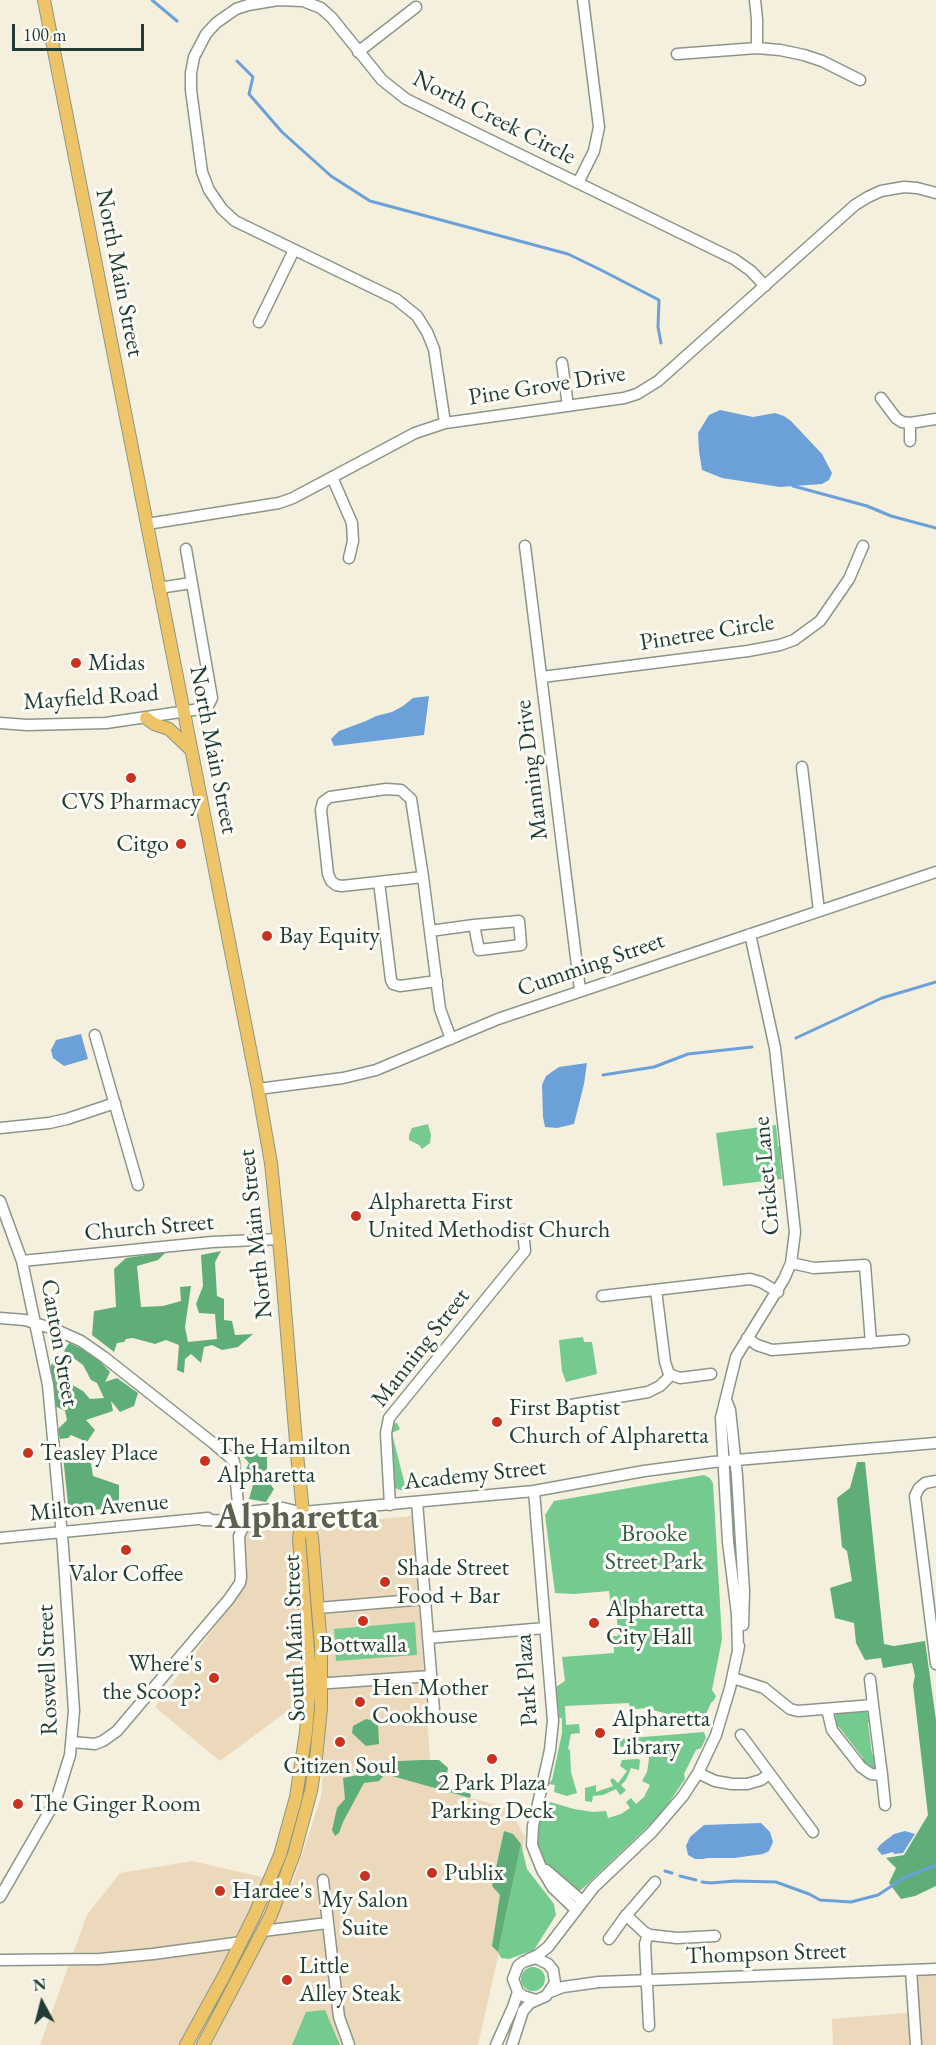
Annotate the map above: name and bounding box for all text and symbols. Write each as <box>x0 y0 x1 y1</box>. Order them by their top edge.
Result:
scale bar <box>15 12 147 50</box>
text: 100 m <box>23 23 67 46</box>
street label: North Creek Circle <box>408 65 580 171</box>
street label: North Main Street <box>89 187 149 359</box>
street label: Pine Grove Drive <box>467 359 627 413</box>
street label: Pinetree Circle <box>638 608 776 658</box>
place label: Midas <box>88 649 145 677</box>
marker: Midas <box>69 656 83 670</box>
street label: North Main Street <box>183 664 243 836</box>
street label: Mayfield Road <box>22 679 160 717</box>
street label: Manning Drive <box>509 698 555 842</box>
marker: CVS Pharmacy <box>124 771 138 785</box>
place label: CVS Pharmacy <box>61 788 201 816</box>
place label: Citgo <box>116 830 169 858</box>
marker: Citgo <box>174 837 188 851</box>
place label: Bay Equity <box>279 922 380 950</box>
street label: Cumming Street <box>514 926 668 1004</box>
marker: Bay Equity <box>260 929 274 943</box>
street label: Cricket Lane <box>747 1115 787 1237</box>
street label: North Main Street <box>233 1148 279 1320</box>
place label: Alpharetta First United Methodist Church <box>368 1188 610 1244</box>
street label: Church Street <box>83 1208 215 1248</box>
marker: Alpharetta First United Methodist Church <box>349 1209 363 1223</box>
street label: Canton Street <box>34 1277 84 1409</box>
street label: Manning Street <box>366 1283 476 1413</box>
place label: First Baptist Church of Alpharetta <box>509 1394 709 1450</box>
marker: First Baptist Church of Alpharetta <box>490 1415 504 1429</box>
place label: The Hamilton Alpharetta <box>217 1433 351 1489</box>
place label: Teasley Place <box>40 1439 158 1467</box>
marker: Teasley Place <box>21 1446 35 1460</box>
street label: Academy Street <box>402 1453 548 1497</box>
marker: The Hamilton Alpharetta <box>198 1454 212 1468</box>
street label: Milton Avenue <box>28 1488 170 1528</box>
district label: Alpharetta <box>215 1496 379 1540</box>
park label: Brooke Street Park <box>605 1520 703 1576</box>
marker: Valor Coffee <box>119 1543 133 1557</box>
street label: South Main Street <box>278 1554 312 1722</box>
place label: Shade Street Food + Bar <box>397 1554 509 1610</box>
place label: Valor Coffee <box>69 1560 183 1588</box>
marker: Shade Street Food + Bar <box>378 1575 392 1589</box>
place label: Alpharetta City Hall <box>606 1595 704 1651</box>
street label: Roswell Street <box>31 1604 65 1736</box>
marker: Bottwalla <box>356 1614 370 1628</box>
marker: Alpharetta City Hall <box>587 1616 601 1630</box>
place label: Bottwalla <box>319 1631 407 1659</box>
street label: Park Plaza <box>509 1633 545 1727</box>
place label: Where's the Scoop? <box>102 1650 202 1706</box>
marker: Where's the Scoop? <box>207 1671 221 1685</box>
place label: Hen Mother Cookhouse <box>372 1674 489 1730</box>
marker: Hen Mother Cookhouse <box>353 1695 367 1709</box>
place label: Alpharetta Library <box>612 1705 710 1761</box>
marker: Alpharetta Library <box>593 1726 607 1740</box>
marker: Citizen Soul <box>333 1735 347 1749</box>
place label: Citizen Soul <box>283 1752 397 1780</box>
marker: 2 Park Plaza Parking Deck <box>485 1752 499 1766</box>
place label: 2 Park Plaza Parking Deck <box>431 1769 553 1825</box>
place label: The Ginger Room <box>30 1790 201 1818</box>
marker: The Ginger Room <box>11 1797 25 1811</box>
place label: Publix <box>444 1859 504 1887</box>
marker: Publix <box>425 1866 439 1880</box>
marker: My Salon Suite <box>358 1869 372 1883</box>
place label: Hardee's <box>232 1877 312 1905</box>
marker: Hardee's <box>213 1884 227 1898</box>
place label: My Salon Suite <box>321 1886 409 1942</box>
street label: Thompson Street <box>685 1937 847 1971</box>
place label: Little Alley Steak <box>299 1952 401 2008</box>
north arrow <box>12 1973 72 2033</box>
text: N <box>32 1973 47 1996</box>
marker: Little Alley Steak <box>280 1973 294 1987</box>

